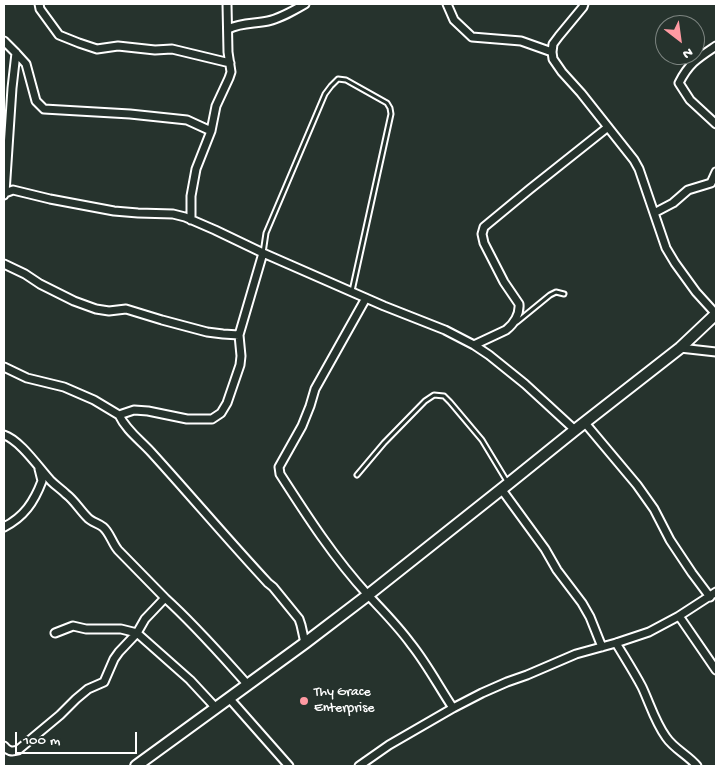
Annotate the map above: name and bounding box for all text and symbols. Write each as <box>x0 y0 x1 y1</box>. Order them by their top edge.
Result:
north arrow <box>655 15 705 65</box>
text: N <box>679 43 695 62</box>
place label: Thy Grace Enterprise <box>314 685 375 718</box>
marker: Thy Grace Enterprise <box>298 695 310 707</box>
scale bar <box>18 722 140 754</box>
text: 100 m <box>23 732 60 750</box>

